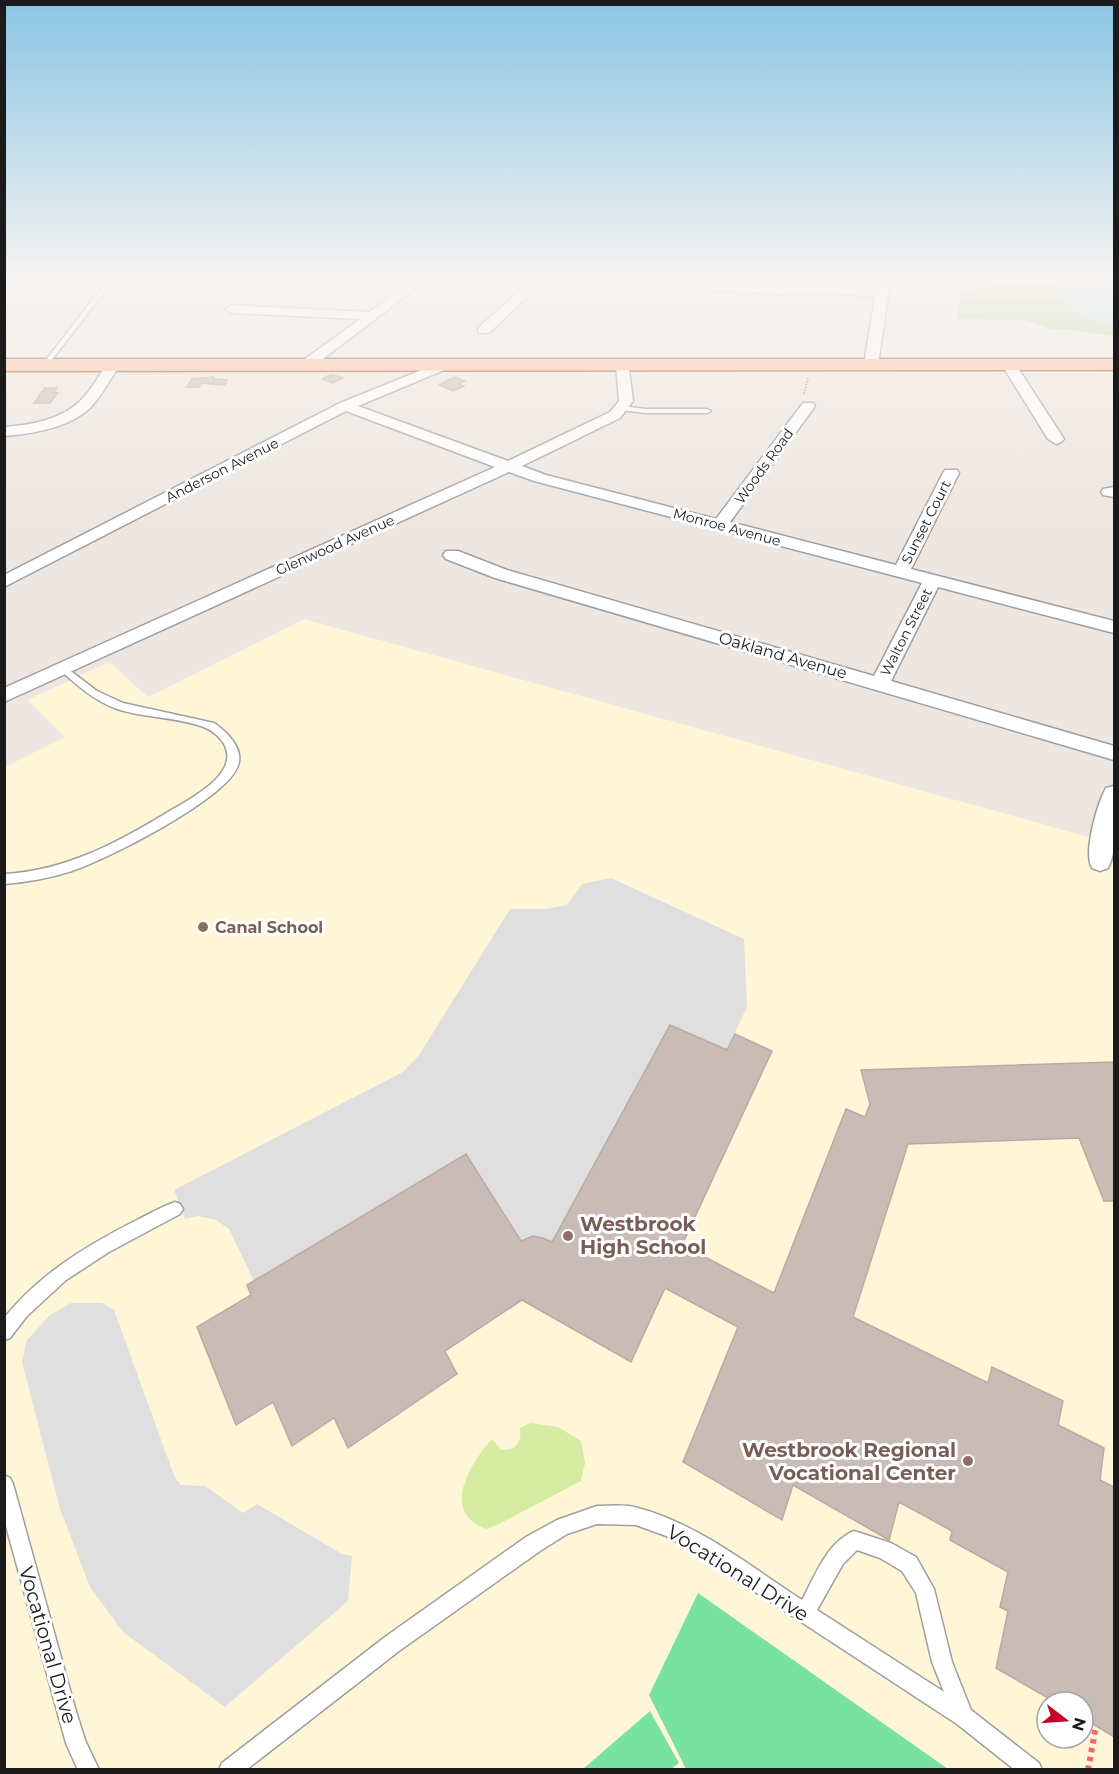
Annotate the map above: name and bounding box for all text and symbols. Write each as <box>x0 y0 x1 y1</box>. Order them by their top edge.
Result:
street label: Woods Road <box>731 425 797 507</box>
street label: Anderson Avenue <box>162 434 282 506</box>
street label: Sunset Court <box>897 477 955 567</box>
street label: Monroe Avenue <box>671 504 783 550</box>
street label: Glenwood Avenue <box>273 511 397 579</box>
street label: Walton Street <box>876 585 936 679</box>
street label: Oakland Avenue <box>717 628 849 683</box>
place label: Canal School <box>215 918 323 937</box>
marker: Canal School <box>196 920 210 934</box>
place label: Westbrook High School <box>580 1212 706 1259</box>
marker: Westbrook High School <box>561 1229 575 1243</box>
place label: Westbrook Regional Vocational Center <box>742 1438 956 1485</box>
marker: Westbrook Regional Vocational Center <box>961 1454 975 1468</box>
street label: Vocational Drive <box>663 1520 813 1626</box>
street label: Vocational Drive <box>14 1563 82 1727</box>
north arrow <box>1035 1690 1095 1750</box>
text: N <box>1068 1715 1090 1733</box>

